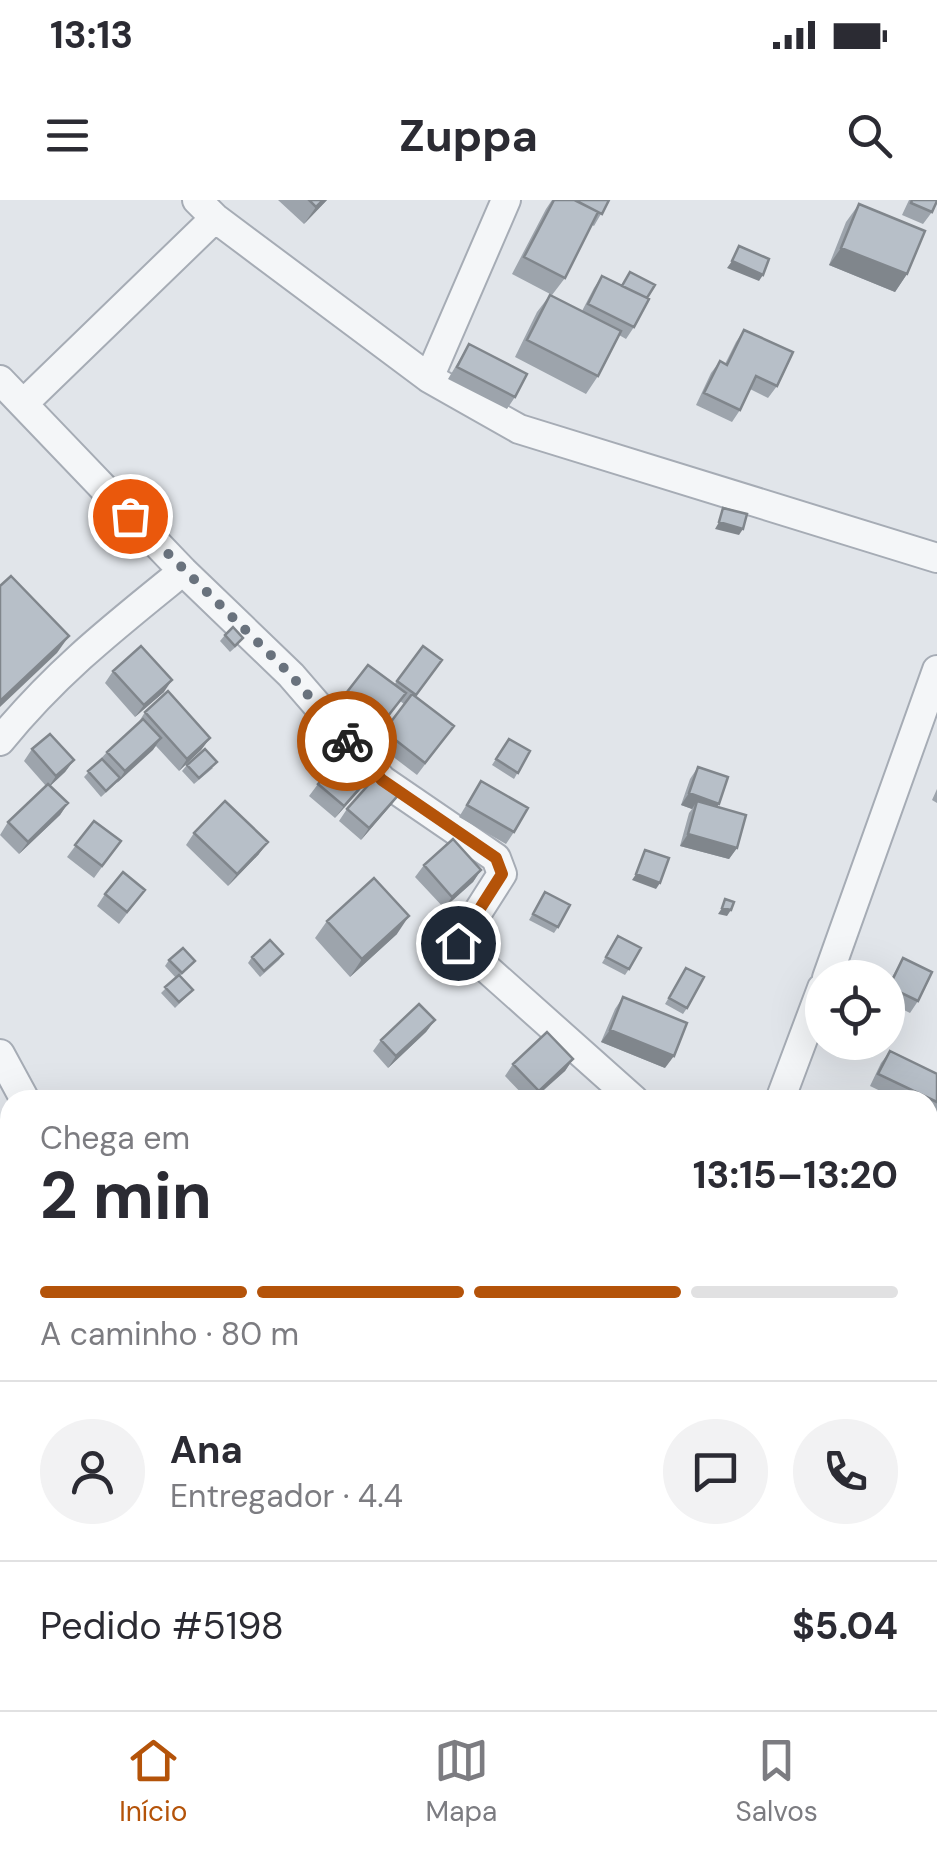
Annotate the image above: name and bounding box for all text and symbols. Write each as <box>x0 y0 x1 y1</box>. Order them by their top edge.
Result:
text: 13:13 <box>50 10 133 60</box>
text: Zuppa <box>399 106 538 165</box>
icon: menu <box>40 108 95 163</box>
icon: search <box>842 108 897 163</box>
pin <box>88 474 173 559</box>
icon: bag <box>103 489 158 544</box>
courier <box>297 691 397 791</box>
icon: bike <box>320 714 375 769</box>
pin <box>416 901 501 986</box>
icon: home <box>431 916 486 971</box>
map controls <box>805 960 905 1060</box>
button: locate <box>805 960 905 1060</box>
text: Chega em <box>40 1117 190 1159</box>
text: 13:15–13:20 <box>693 1150 898 1200</box>
text: 2 min <box>40 1154 212 1238</box>
text: A caminho · 80 m <box>40 1313 299 1355</box>
button: person <box>40 1419 145 1524</box>
button: chat <box>663 1419 768 1524</box>
button: phone <box>793 1419 898 1524</box>
text: Ana <box>170 1425 243 1475</box>
text: Entregador · 4.4 <box>170 1475 403 1517</box>
text: Pedido #5198 <box>40 1601 284 1651</box>
text: $5.04 <box>792 1601 898 1651</box>
tab: Início <box>119 1733 187 1830</box>
tab: Mapa <box>426 1733 497 1830</box>
tab: Salvos <box>735 1733 818 1830</box>

